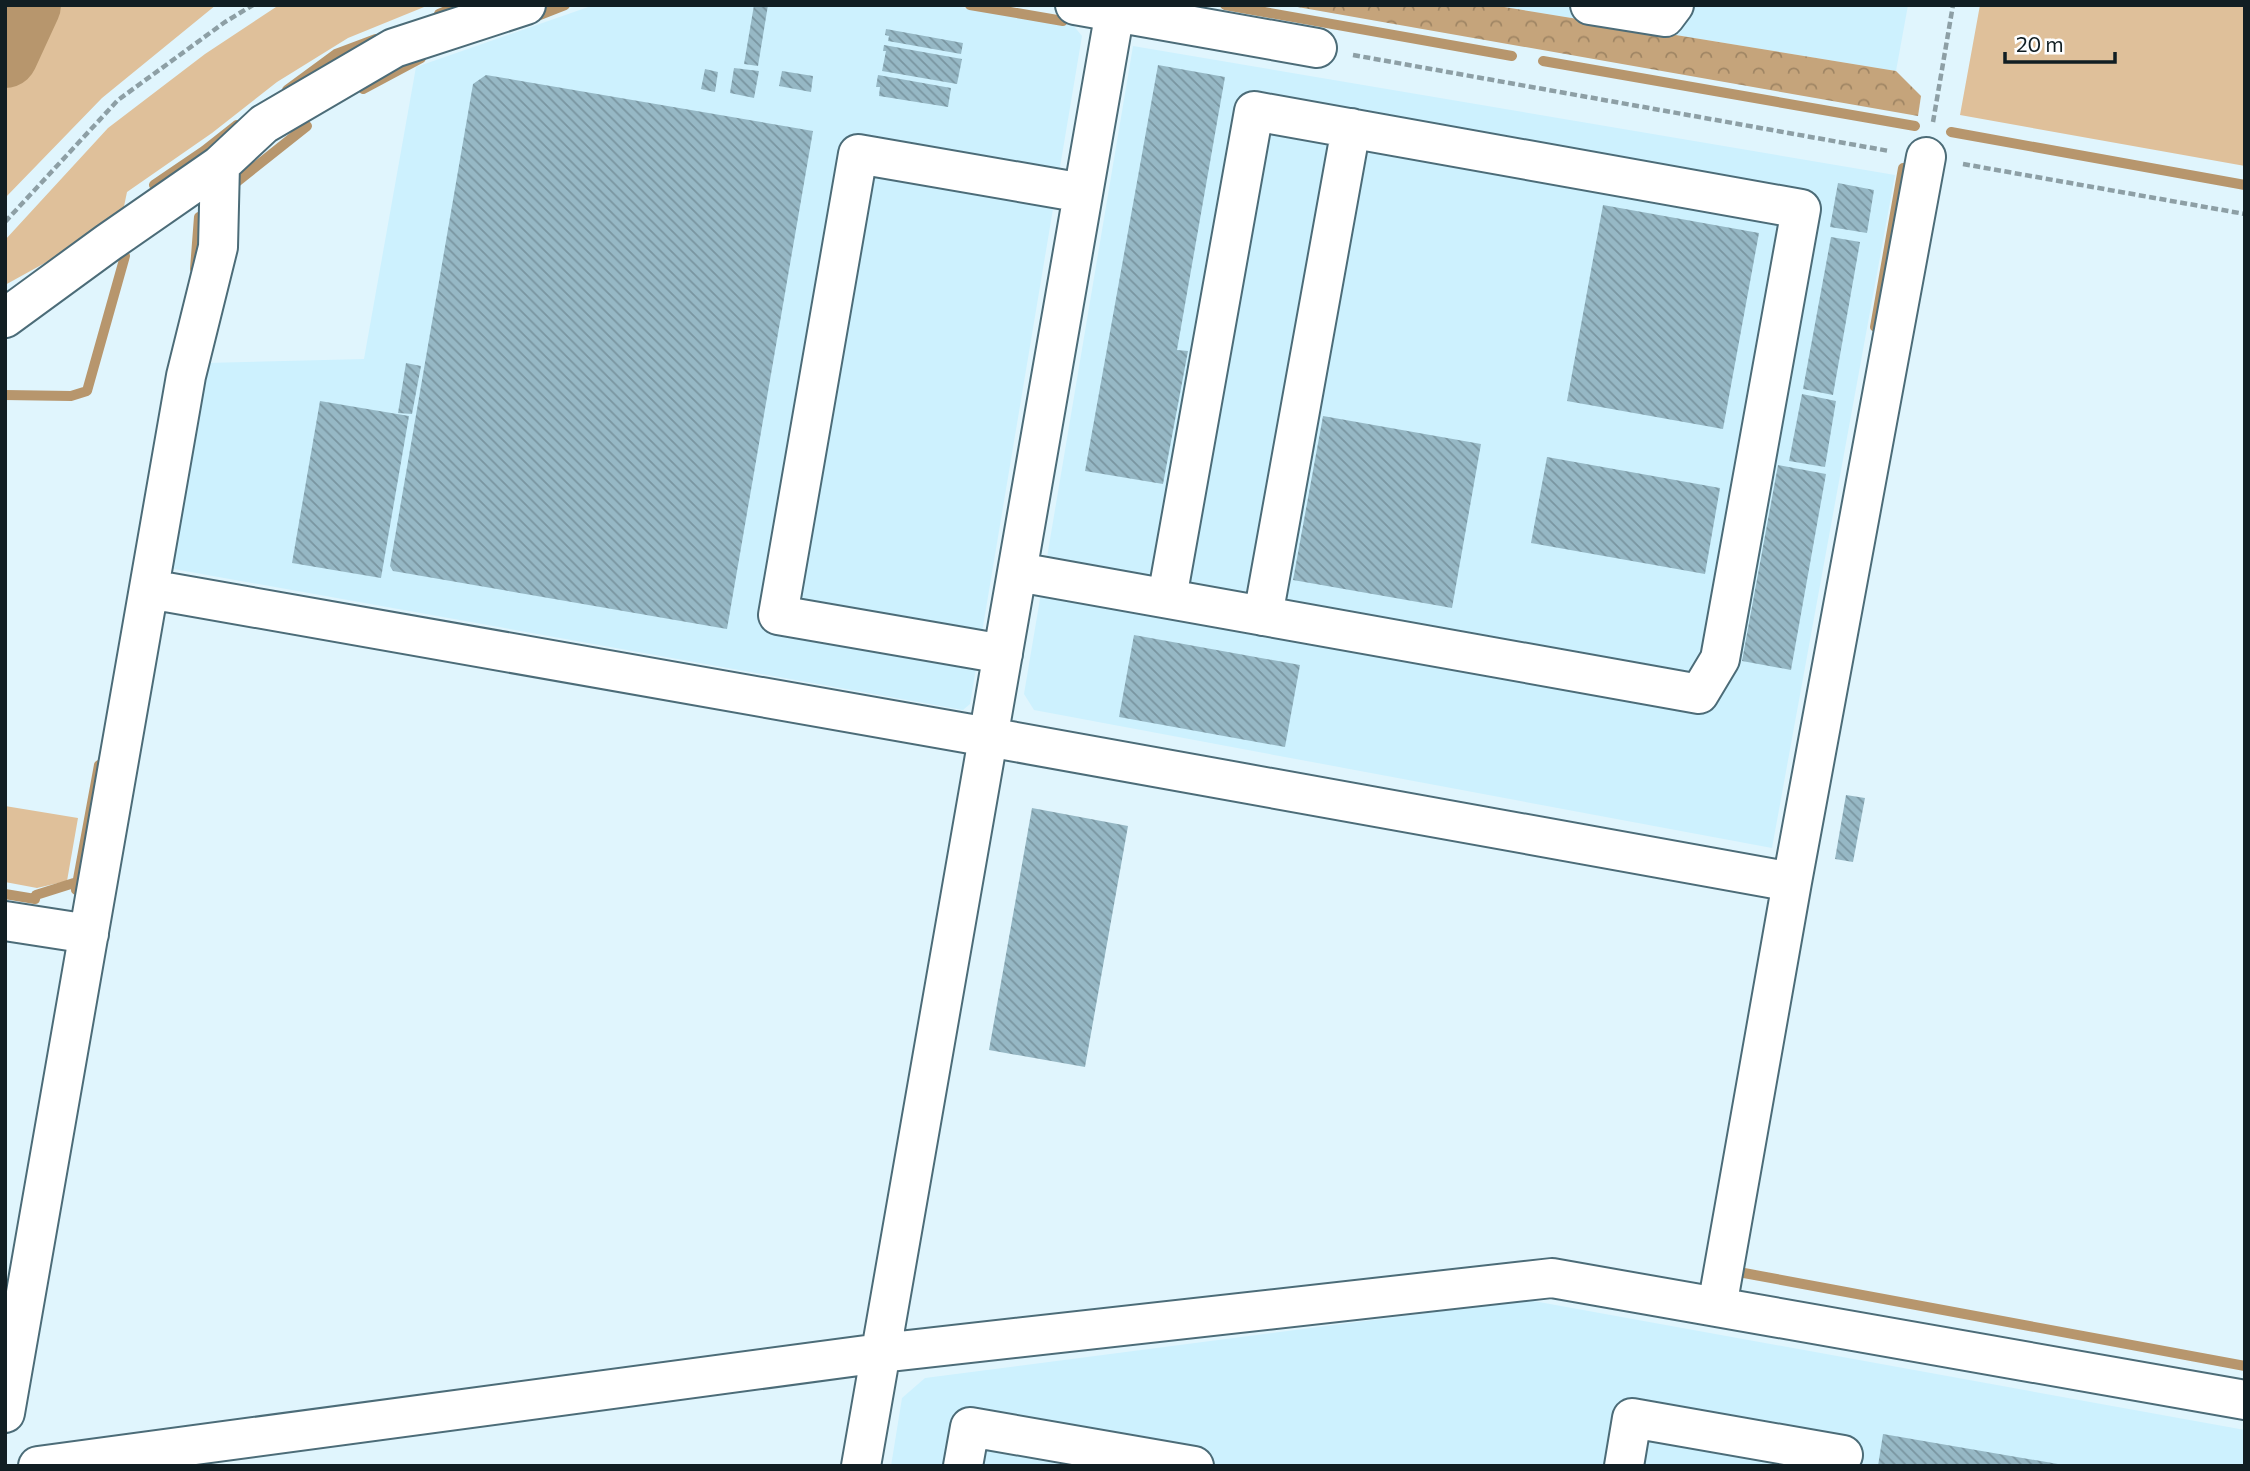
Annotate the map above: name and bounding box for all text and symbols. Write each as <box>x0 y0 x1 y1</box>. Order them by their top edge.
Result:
scale bar <box>2005 21 2115 65</box>
text: 20 m <box>2016 31 2064 56</box>

